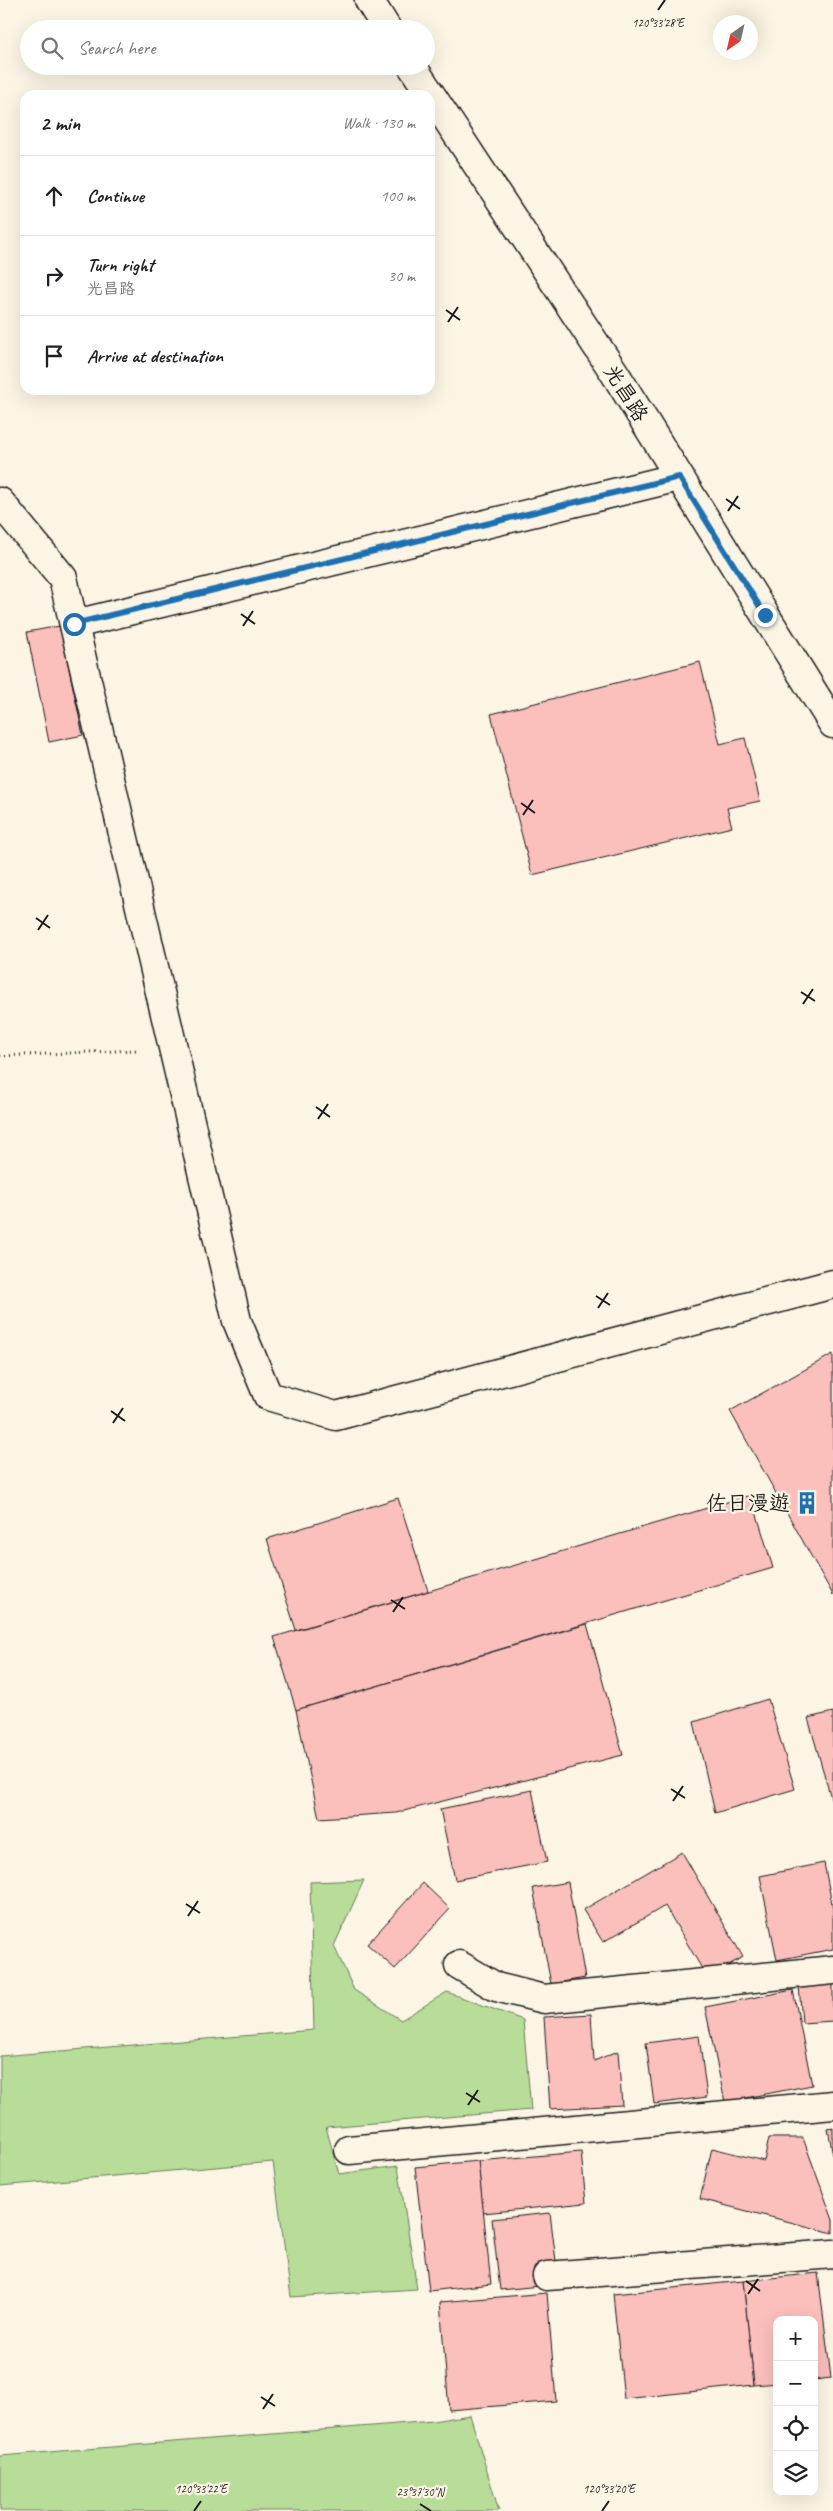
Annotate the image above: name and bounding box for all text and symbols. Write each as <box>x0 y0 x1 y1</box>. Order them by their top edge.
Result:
text: 120°33'28"E <box>632 15 686 31</box>
north arrow <box>713 15 758 60</box>
search box <box>20 20 435 75</box>
icon: search <box>38 34 66 62</box>
text: Search here <box>78 36 155 60</box>
text: 2 min <box>40 110 80 136</box>
text: Walk · 130 m <box>343 113 415 133</box>
icon: ahead <box>40 182 68 210</box>
text: Continue <box>87 184 144 208</box>
text: 100 m <box>381 186 415 206</box>
text: Turn right <box>87 253 154 277</box>
icon: right <box>40 262 68 290</box>
text: 30 m <box>388 266 415 286</box>
text: 光昌路 <box>87 279 135 299</box>
icon: arrive <box>40 342 68 370</box>
text: Arrive at destination <box>87 344 223 368</box>
street label: 光昌路 <box>598 359 654 427</box>
route end <box>754 604 777 627</box>
route start <box>63 613 86 636</box>
place label: 佐日漫遊 <box>706 1490 790 1516</box>
building icon: 佐日漫遊 <box>794 1490 820 1516</box>
map controls <box>773 2316 818 2496</box>
button: + <box>773 2316 818 2361</box>
button: − <box>773 2361 818 2406</box>
button: locate <box>773 2406 818 2451</box>
button: layers <box>773 2451 818 2496</box>
text: 120°33'22"E <box>175 2481 229 2497</box>
text: 120°33'20"E <box>583 2481 637 2497</box>
text: 23°37'30"N <box>396 2484 445 2500</box>

